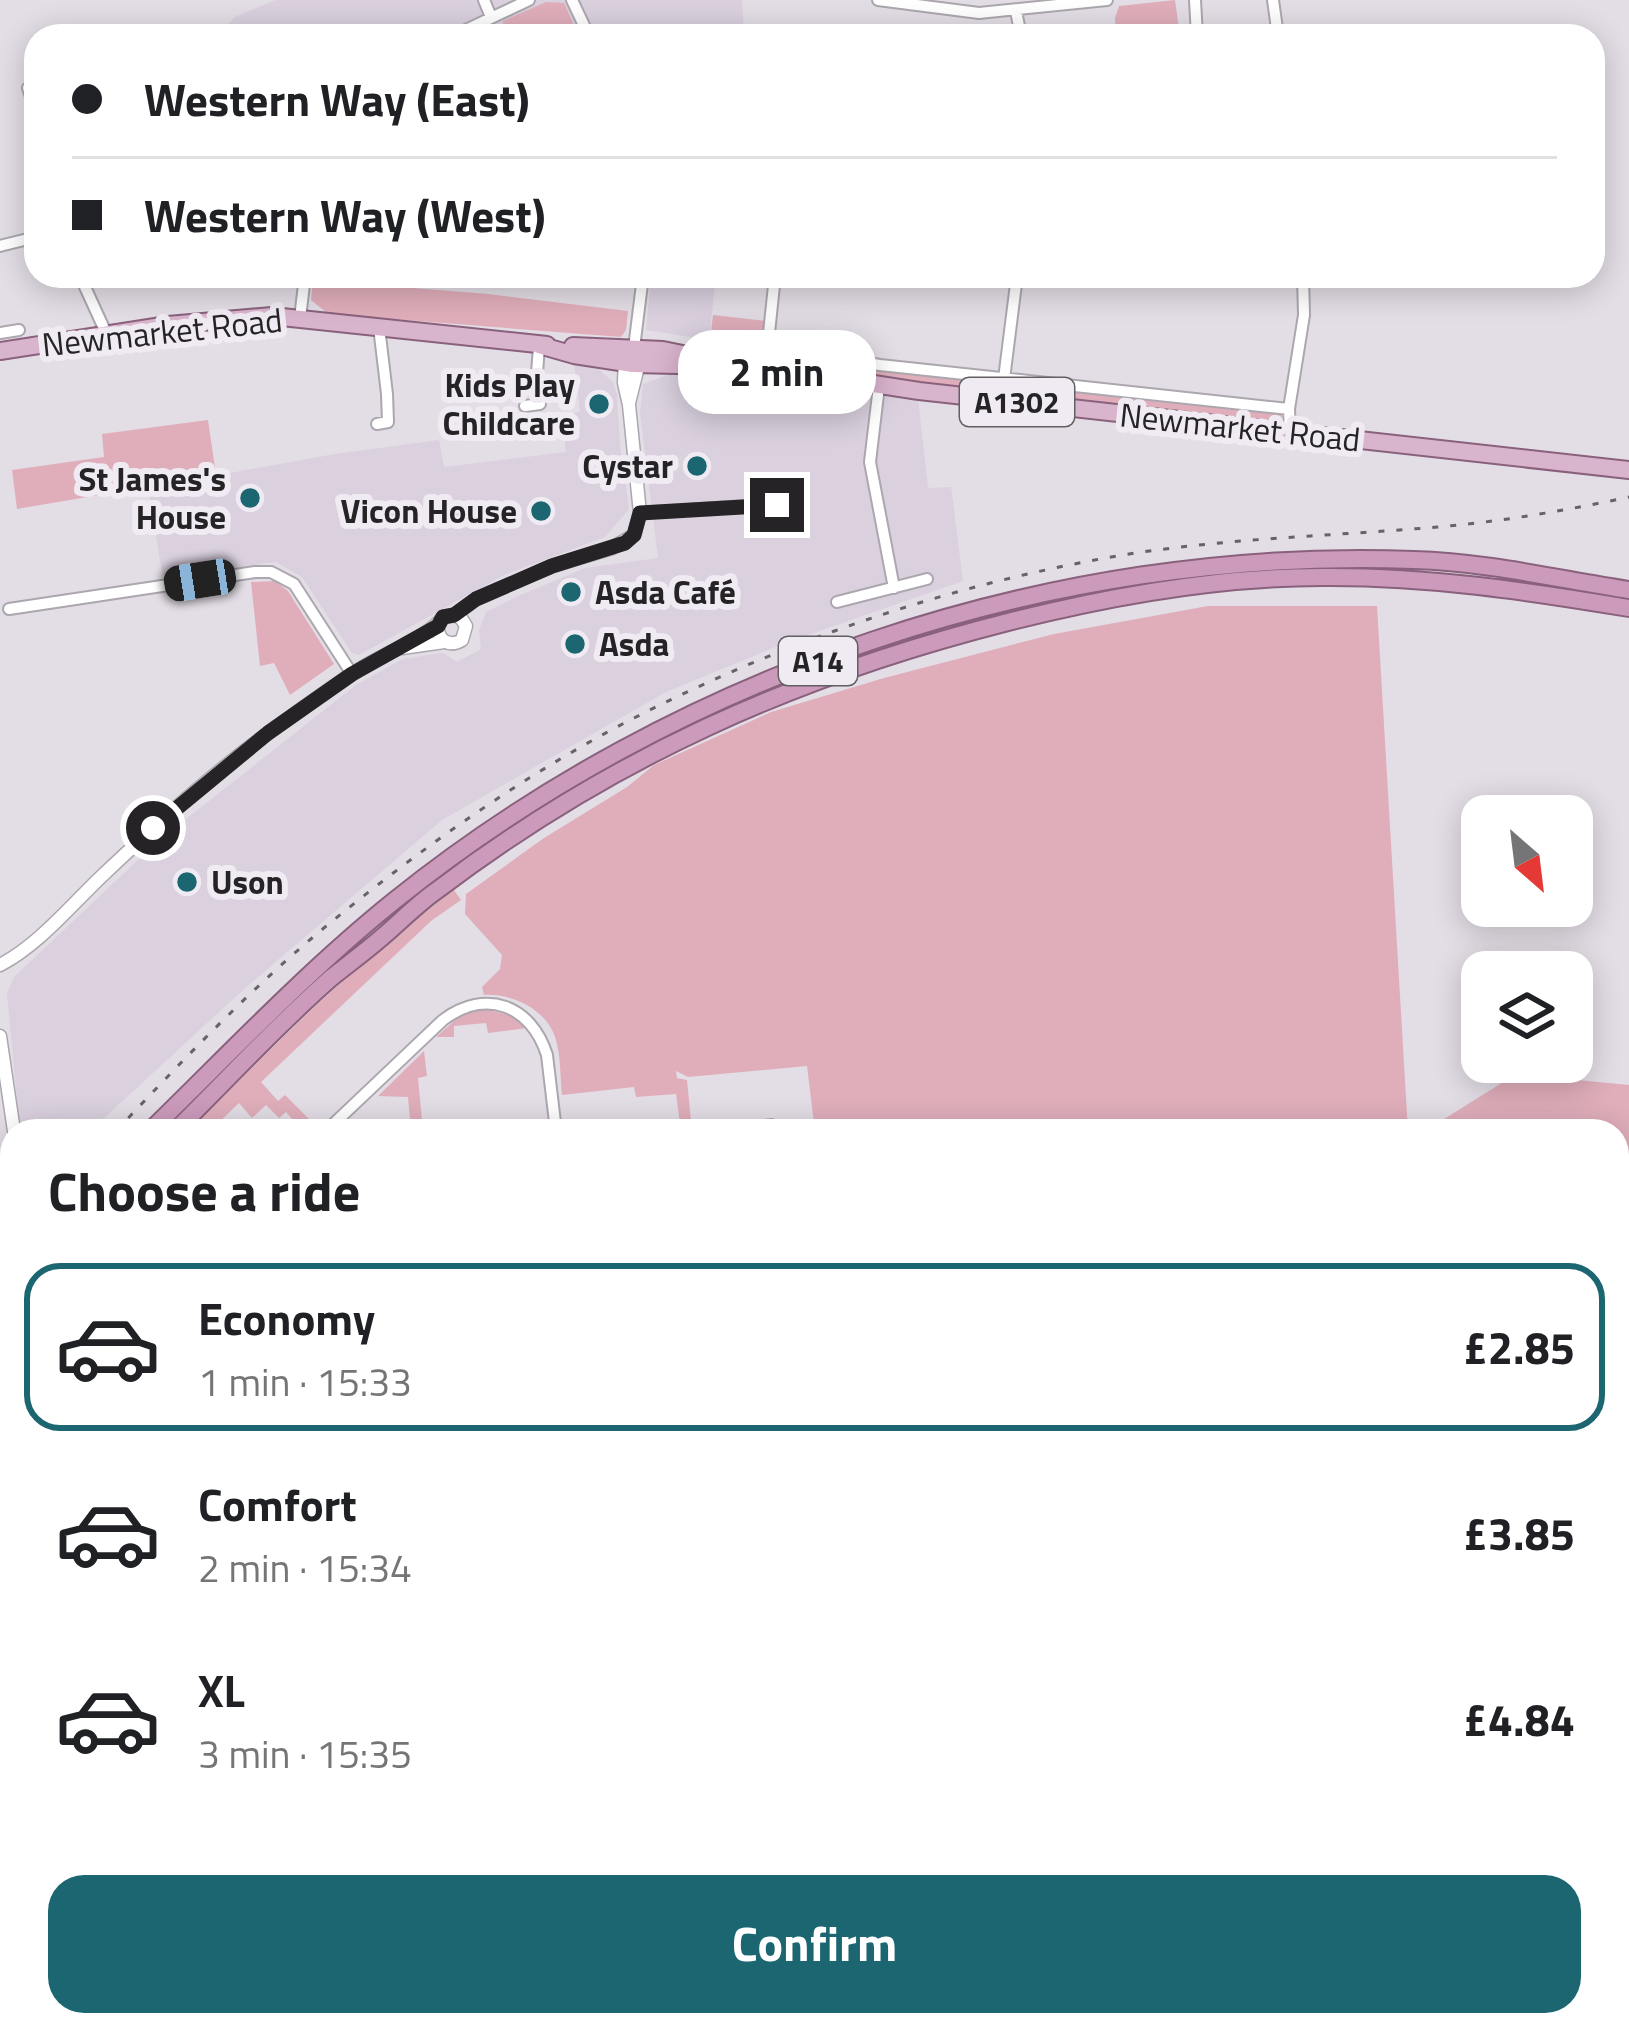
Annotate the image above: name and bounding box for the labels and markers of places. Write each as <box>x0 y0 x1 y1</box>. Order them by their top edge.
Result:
place label: Kids Play Childcare <box>443 360 575 448</box>
marker: Kids Play Childcare <box>586 391 612 417</box>
place label: Cystar <box>582 441 673 491</box>
marker: Cystar <box>684 453 710 479</box>
place label: St James's House <box>79 454 226 542</box>
marker: St James's House <box>237 485 263 511</box>
place label: Vicon House <box>341 486 517 536</box>
marker: Vicon House <box>528 498 554 524</box>
place label: Asda Café <box>595 567 736 617</box>
marker: Asda Café <box>558 579 584 605</box>
place label: Asda <box>599 619 669 669</box>
marker: Asda <box>562 631 588 657</box>
place label: Uson <box>211 857 284 907</box>
marker: Uson <box>174 869 200 895</box>

